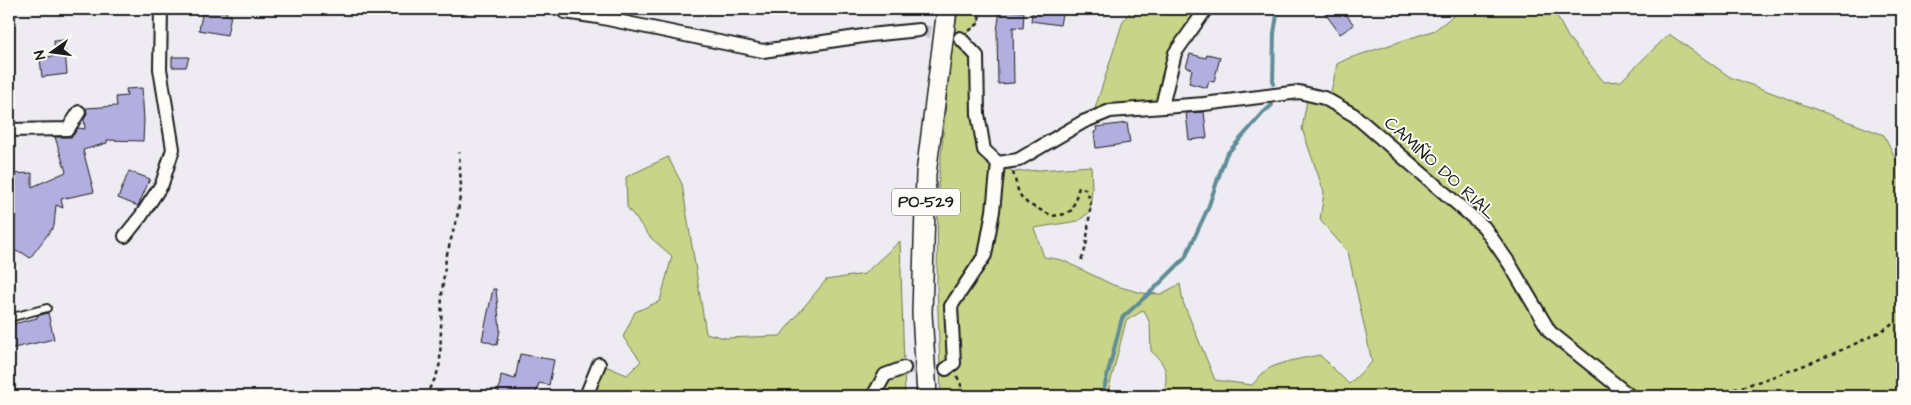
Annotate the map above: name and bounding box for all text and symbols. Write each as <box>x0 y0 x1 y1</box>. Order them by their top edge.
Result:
north arrow <box>28 28 78 78</box>
text: N <box>30 48 51 62</box>
street label: CAMIÑO DO RIAL <box>1379 111 1502 225</box>
road number: PO-529 <box>892 188 960 216</box>

